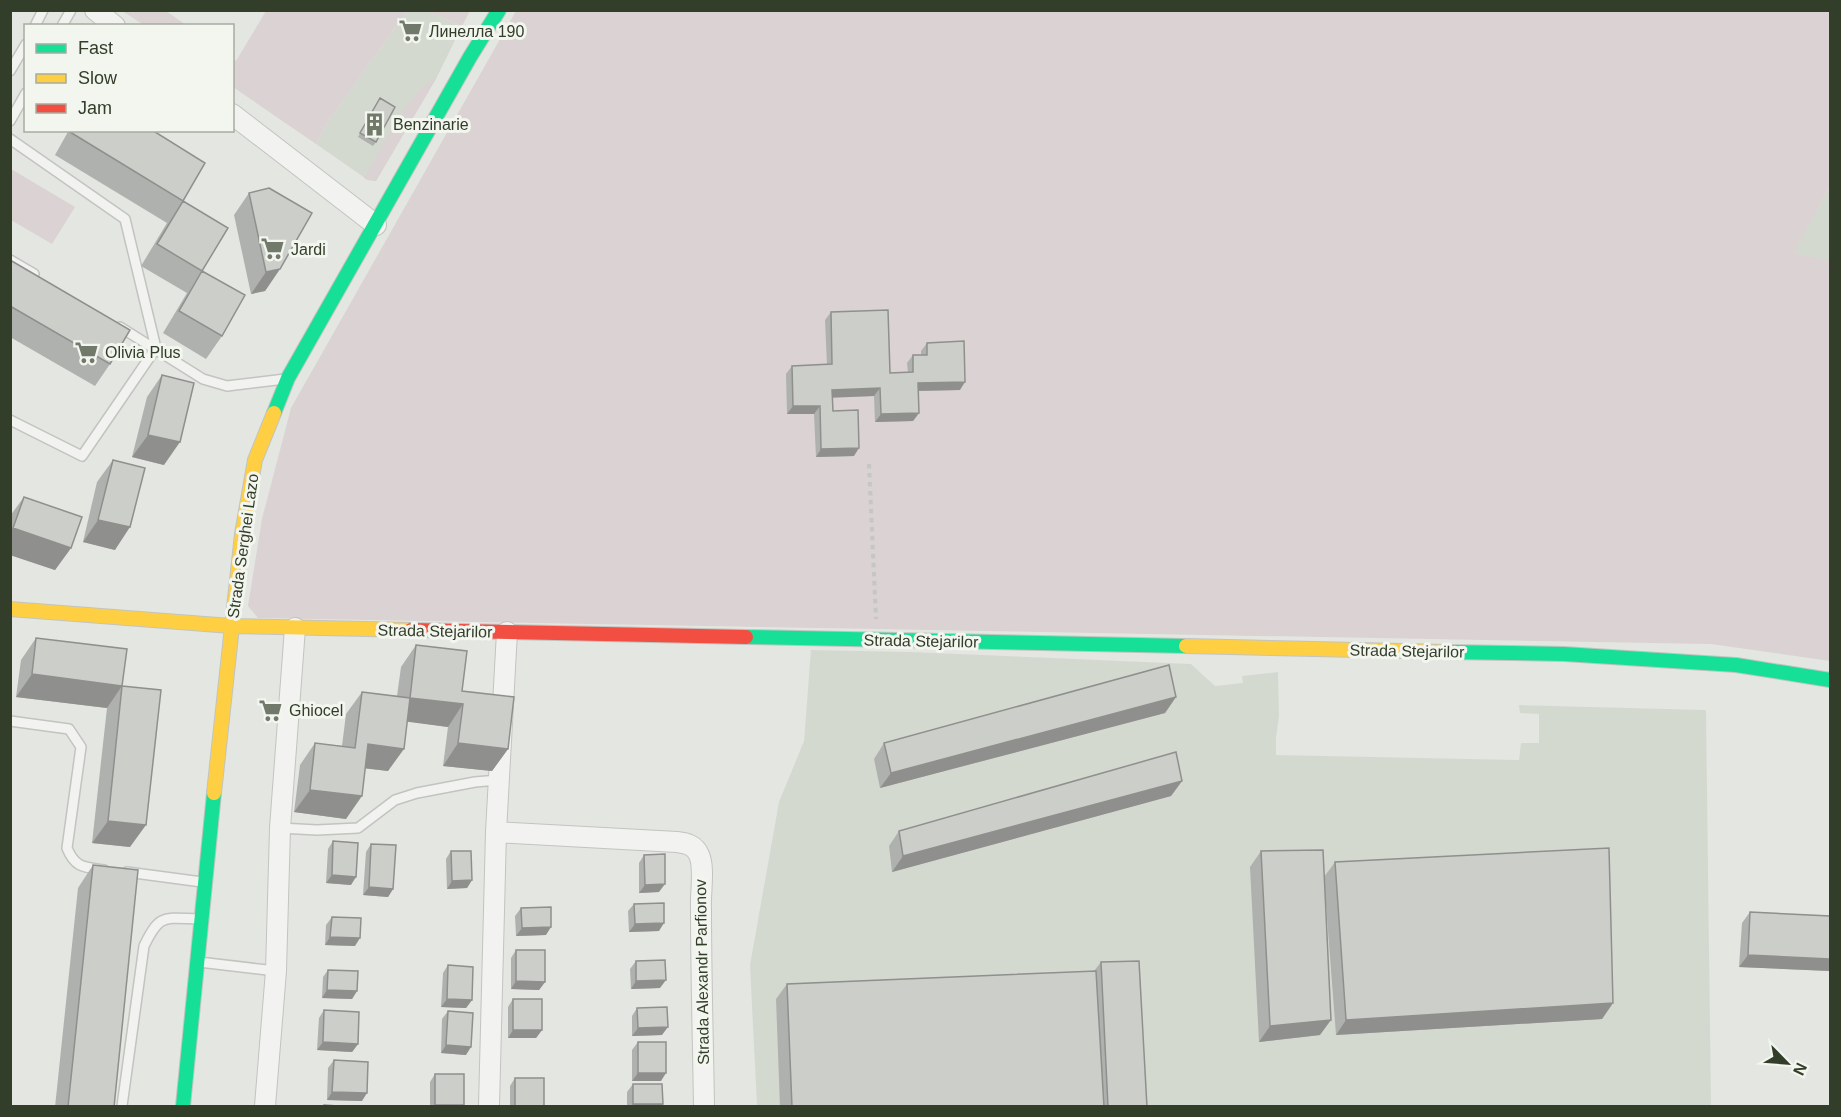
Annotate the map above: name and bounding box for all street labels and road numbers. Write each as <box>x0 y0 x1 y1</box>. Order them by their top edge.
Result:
street label: Strada Serghei Lazo <box>224 472 262 619</box>
street label: Strada Stejarilor <box>378 622 493 641</box>
street label: Strada Stejarilor <box>864 632 979 651</box>
street label: Strada Stejarilor <box>1350 642 1465 661</box>
street label: Strada Alexandr Parfionov <box>692 879 712 1065</box>

